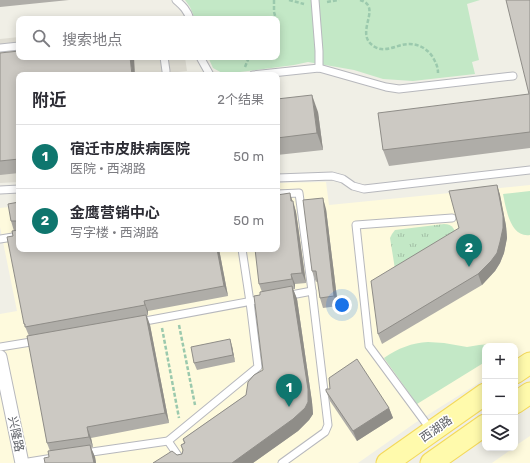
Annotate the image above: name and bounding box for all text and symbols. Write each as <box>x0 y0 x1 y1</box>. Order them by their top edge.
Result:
search box <box>16 16 280 60</box>
icon: search <box>30 27 52 49</box>
text: 搜索地点 <box>62 31 122 49</box>
text: 附近 <box>32 90 66 110</box>
text: 2个结果 <box>217 92 264 107</box>
text: 宿迁市皮肤病医院 <box>70 140 190 158</box>
text: 1 <box>42 149 48 164</box>
text: 50 m <box>233 149 264 164</box>
text: 医院 · 西湖路 <box>70 161 146 176</box>
text: 金鹰营销中心 <box>70 204 160 222</box>
text: 2 <box>41 213 49 228</box>
text: 50 m <box>233 213 264 228</box>
text: 写字楼 · 西湖路 <box>70 225 159 240</box>
pin: 2 <box>456 234 482 267</box>
your location <box>332 295 352 315</box>
map controls <box>482 343 518 451</box>
button: + <box>482 343 518 379</box>
pin: 1 <box>276 374 302 407</box>
button: − <box>482 379 518 415</box>
street label: 西湖路 <box>417 413 455 445</box>
street label: 兴隆路 <box>5 415 27 453</box>
button: layers <box>482 415 518 451</box>

